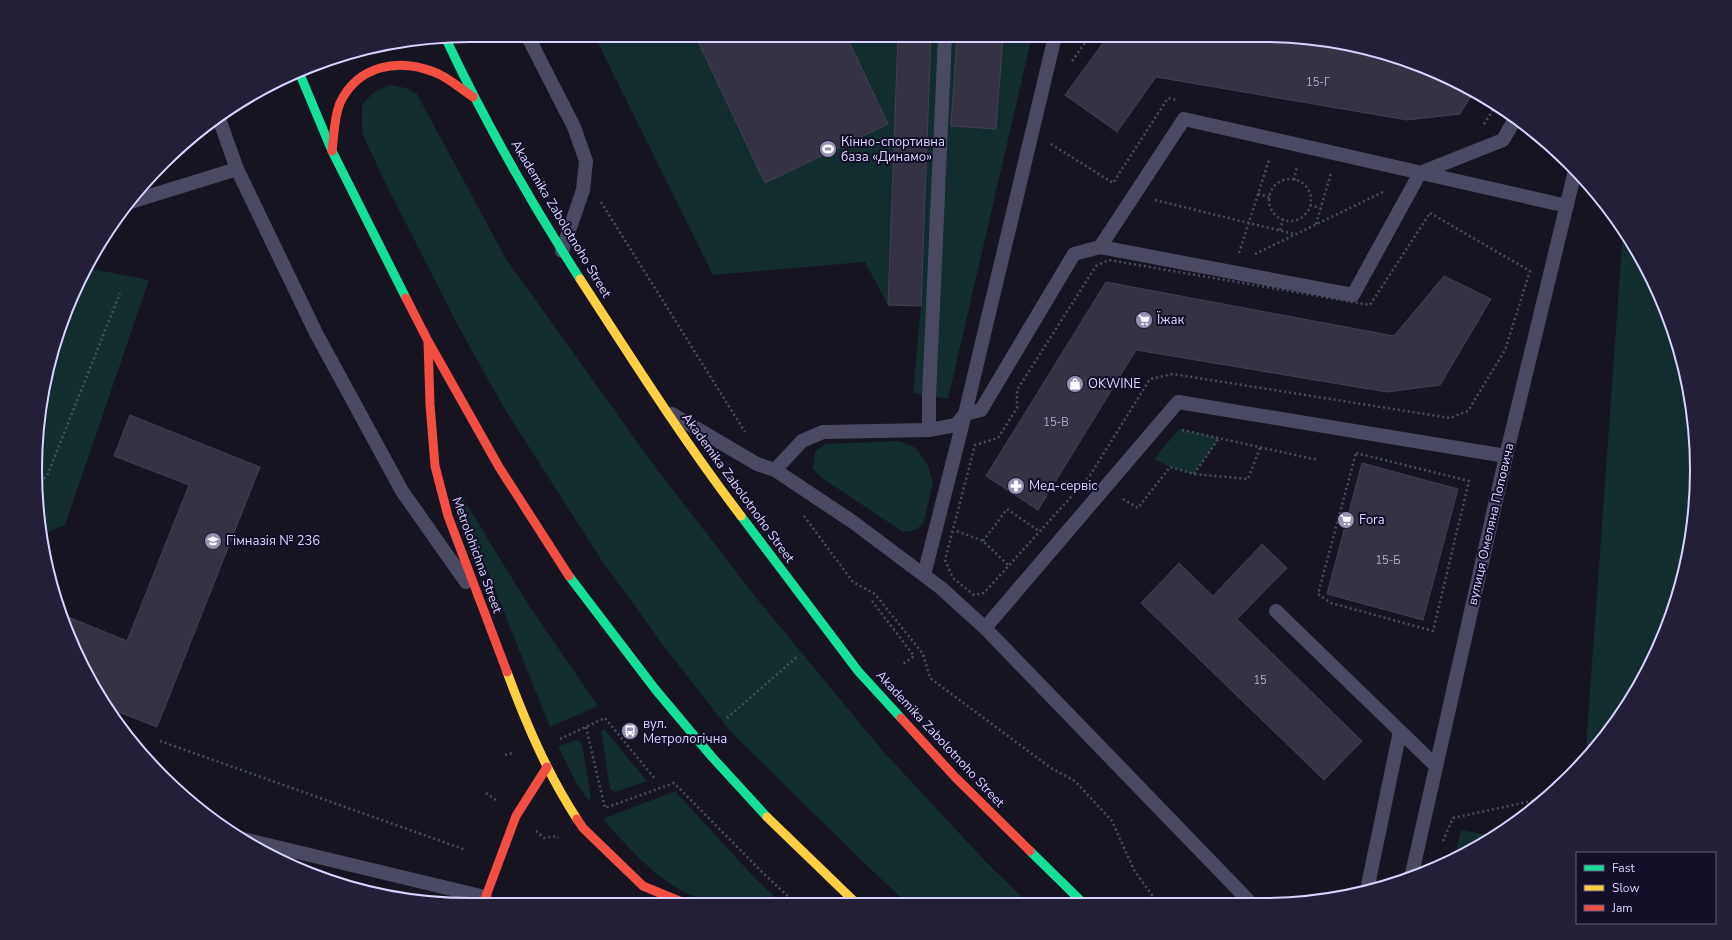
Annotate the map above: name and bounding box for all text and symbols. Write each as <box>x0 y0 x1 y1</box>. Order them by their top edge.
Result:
house number: 15-Г <box>1306 75 1330 90</box>
place label: Кінно-спортивна база «Динамо» <box>841 133 945 166</box>
street label: Akademika Zabolotnoho Street <box>507 137 616 302</box>
sports icon: Кінно-спортивна база «Динамо» <box>818 139 838 159</box>
supermarket icon: Їжак <box>1134 310 1154 330</box>
place label: Їжак <box>1156 310 1185 329</box>
shop icon: OKWINE <box>1065 374 1085 394</box>
place label: OKWINE <box>1088 375 1141 393</box>
street label: Akademika Zabolotnoho Street <box>678 410 799 567</box>
house number: 15-В <box>1043 415 1069 430</box>
street label: вулиця Омеляна Поповича <box>1464 441 1518 607</box>
pharmacy icon: Мед-сервіс <box>1006 476 1026 496</box>
place label: Мед-сервіс <box>1029 477 1097 495</box>
street label: Metrolohichna Street <box>448 494 507 616</box>
supermarket icon: Fora <box>1336 510 1356 530</box>
place label: Fora <box>1359 511 1385 529</box>
school or university icon: Гімназія № 236 <box>203 531 223 551</box>
place label: Гімназія № 236 <box>226 532 320 550</box>
house number: 15-Б <box>1375 553 1401 568</box>
street label: Akademika Zabolotnoho Street <box>872 667 1009 812</box>
house number: 15 <box>1253 673 1267 688</box>
place label: вул. Метрологічна <box>643 715 727 748</box>
bus stop icon: вул. Метрологічна <box>620 721 640 741</box>
legend <box>1576 852 1716 924</box>
text: Fast <box>1612 860 1635 876</box>
text: Slow <box>1612 880 1640 896</box>
text: Jam <box>1611 900 1633 916</box>

